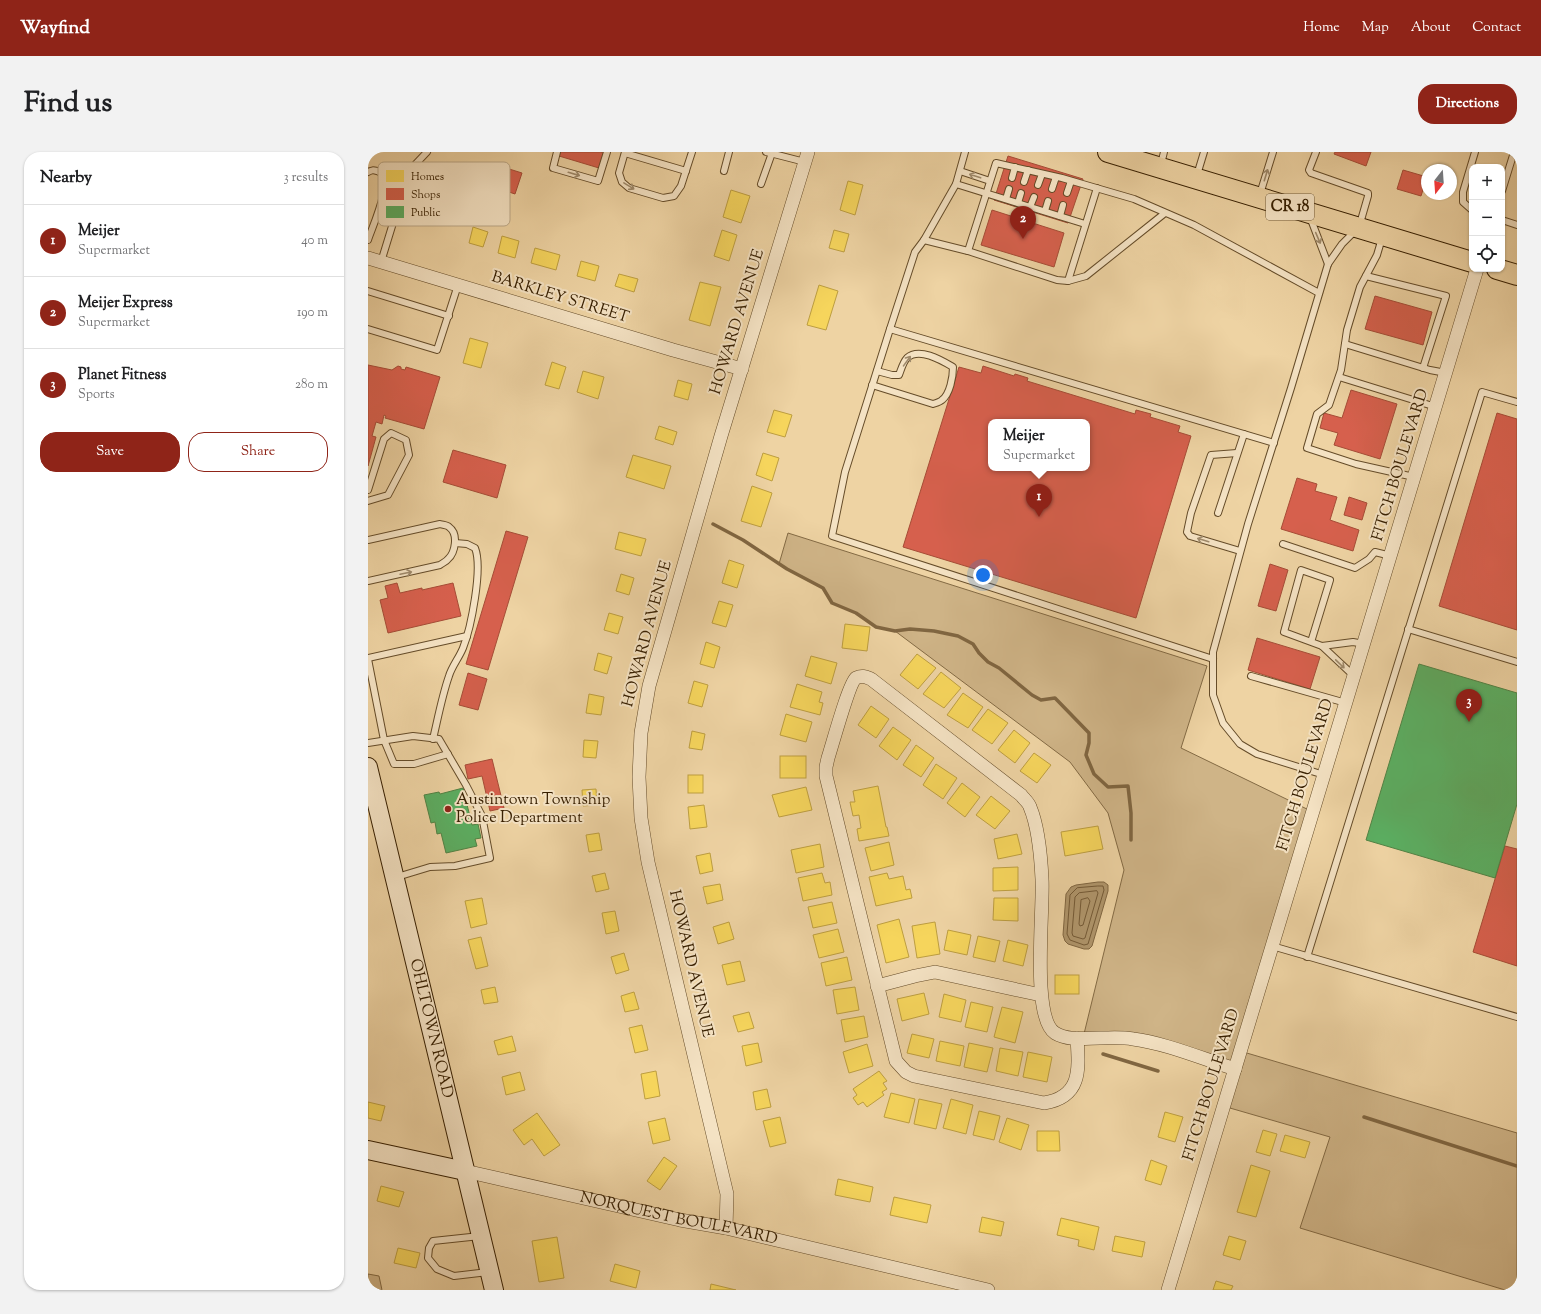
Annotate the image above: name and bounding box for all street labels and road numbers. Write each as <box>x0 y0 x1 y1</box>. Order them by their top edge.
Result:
road number: CR 18 <box>1266 194 1314 220</box>
street label: HOWARD AVENUE <box>705 246 771 397</box>
street label: BARKLEY STREET <box>488 266 632 330</box>
street label: FITCH BOULEVARD <box>1367 386 1435 544</box>
street label: HOWARD AVENUE <box>617 558 679 710</box>
street label: FITCH BOULEVARD <box>1272 696 1340 854</box>
street label: HOWARD AVENUE <box>662 888 718 1040</box>
street label: OHLTOWN ROAD <box>403 956 459 1101</box>
street label: FITCH BOULEVARD <box>1178 1006 1246 1164</box>
street label: NORQUEST BOULEVARD <box>578 1186 780 1251</box>

